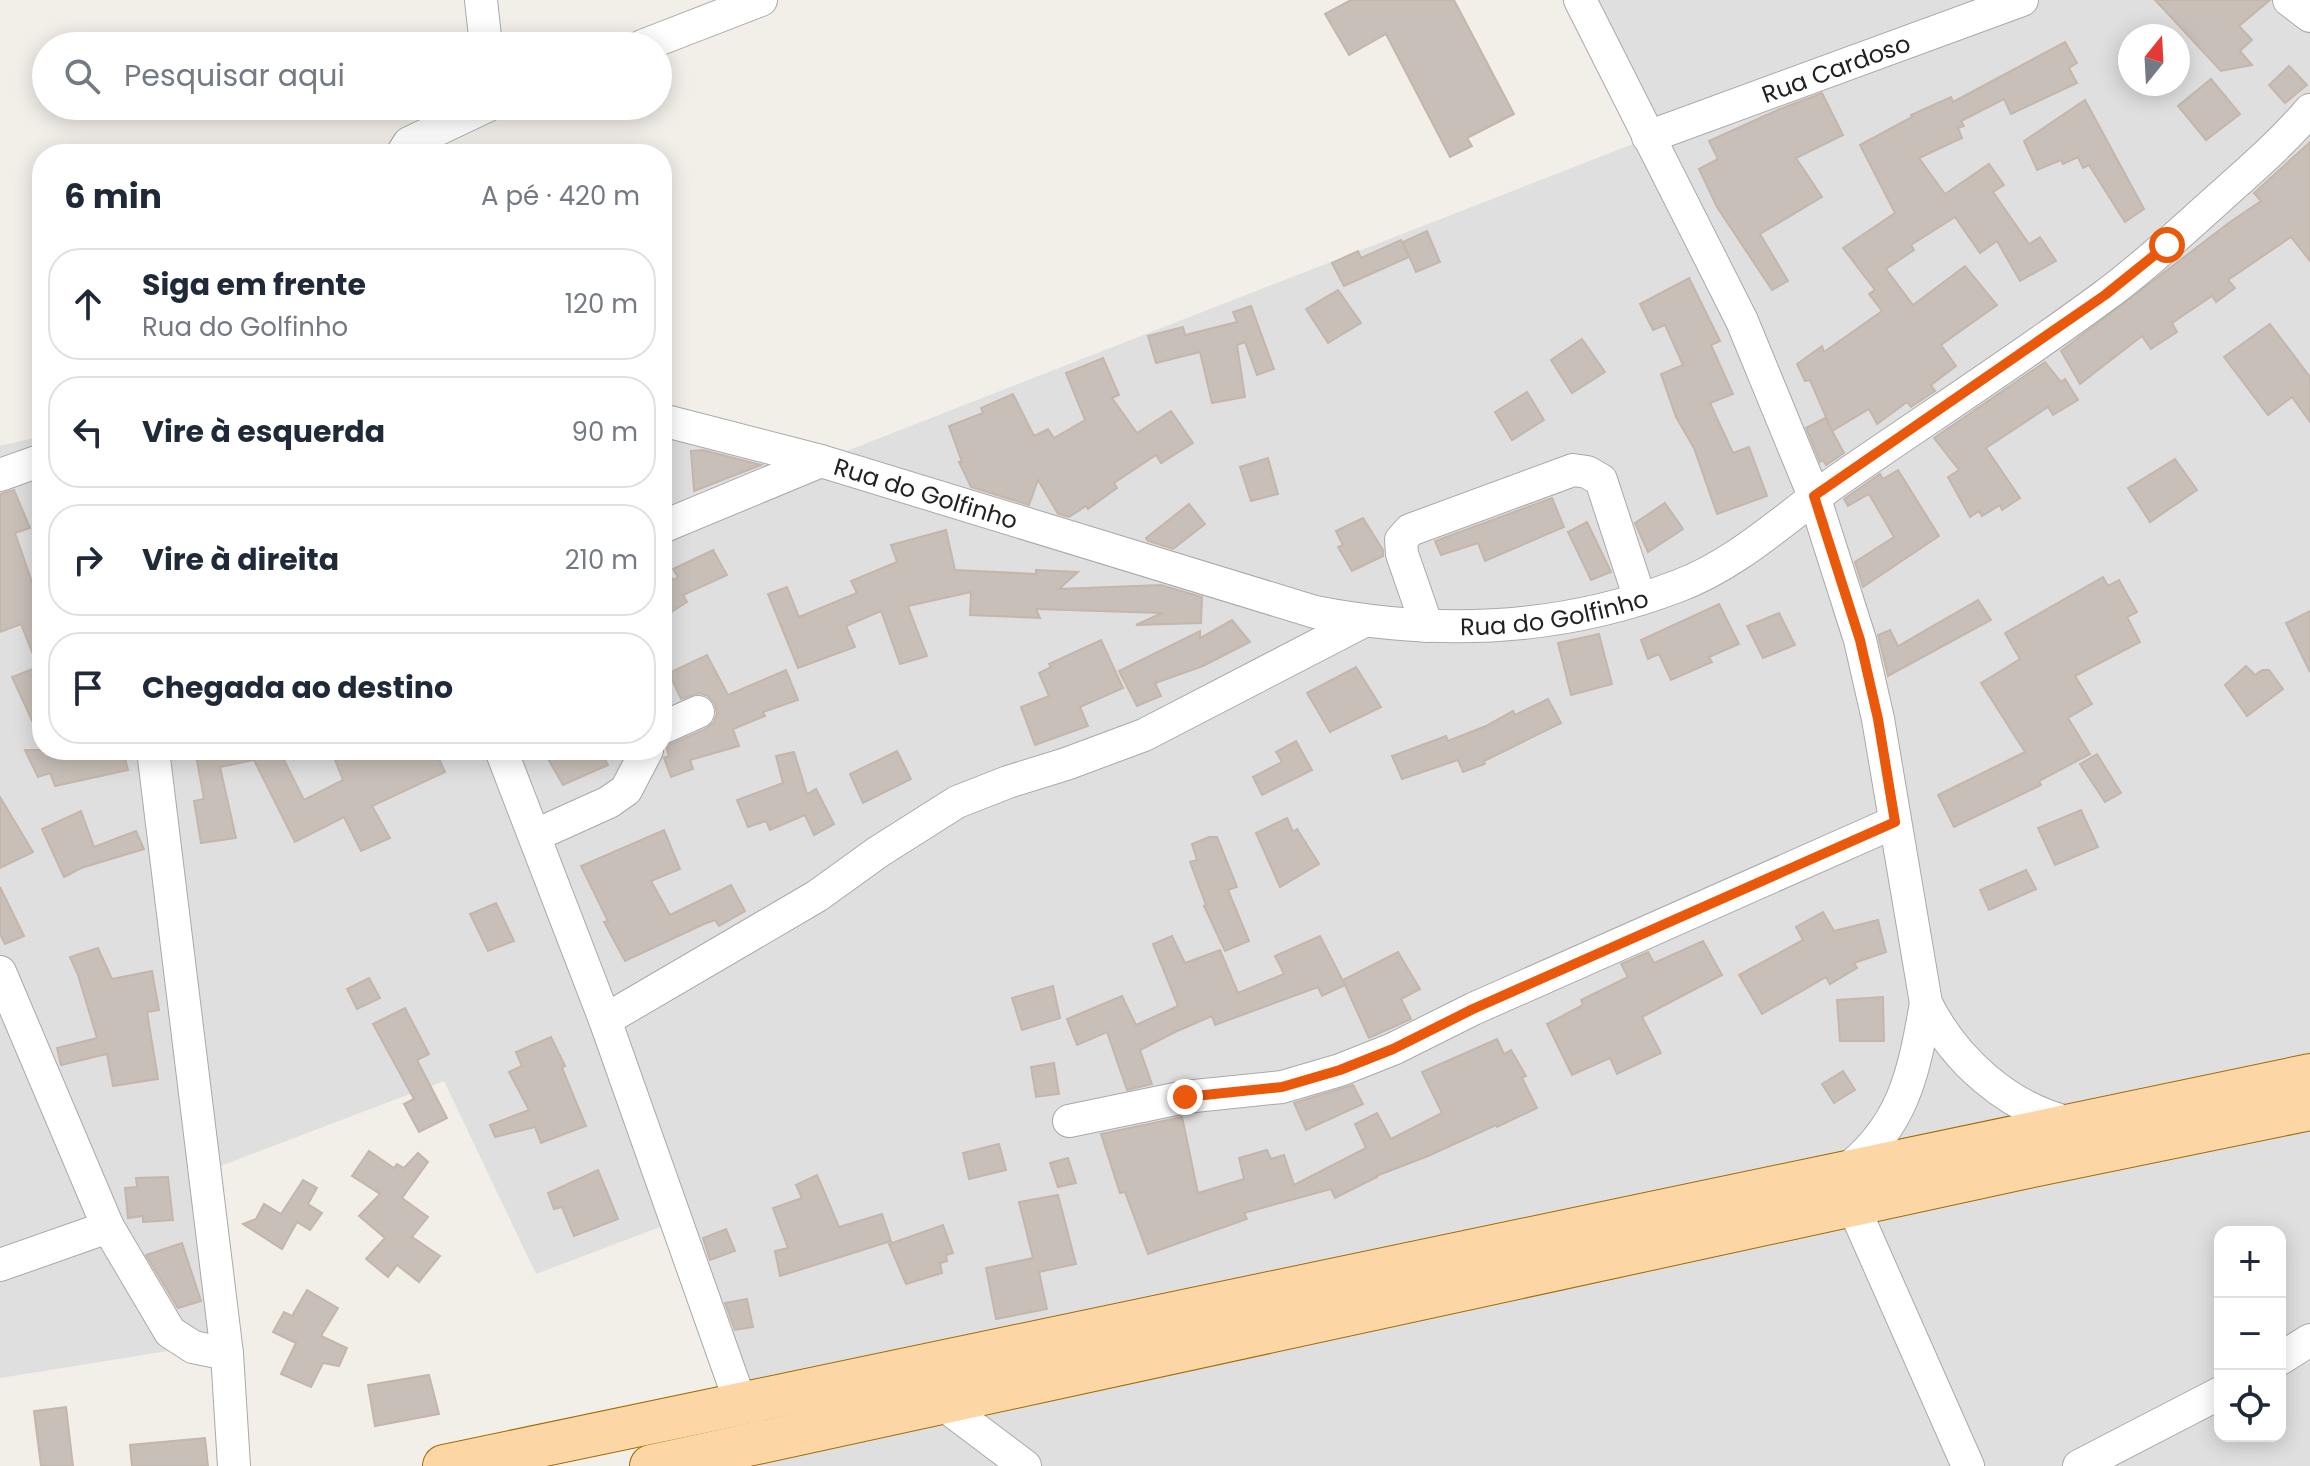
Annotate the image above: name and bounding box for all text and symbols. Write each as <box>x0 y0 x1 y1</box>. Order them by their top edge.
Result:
north arrow <box>2118 24 2190 96</box>
street label: Rua Cardoso <box>1757 26 1915 111</box>
search box <box>32 32 672 120</box>
icon: search <box>60 54 104 98</box>
text: Pesquisar aqui <box>124 54 345 97</box>
text: 6 min <box>64 172 162 220</box>
text: A pé · 420 m <box>481 178 640 214</box>
route start <box>2149 227 2185 263</box>
text: Siga em frente <box>142 263 366 306</box>
icon: ahead <box>66 282 110 326</box>
text: 120 m <box>565 286 638 322</box>
text: Rua do Golfinho <box>142 309 348 345</box>
icon: left <box>66 410 110 454</box>
text: Vire à esquerda <box>142 410 385 453</box>
text: 90 m <box>572 414 638 450</box>
street label: Rua do Golfinho <box>830 449 1022 537</box>
icon: right <box>66 538 110 582</box>
text: Vire à direita <box>142 538 339 581</box>
text: 210 m <box>565 542 638 578</box>
street label: Rua do Golfinho <box>1460 581 1652 643</box>
icon: arrive <box>66 666 110 710</box>
text: Chegada ao destino <box>142 666 453 709</box>
route end <box>1167 1079 1203 1115</box>
map controls <box>2214 1226 2286 1442</box>
button: + <box>2214 1226 2286 1298</box>
button: − <box>2214 1298 2286 1370</box>
button: locate <box>2214 1370 2286 1442</box>

